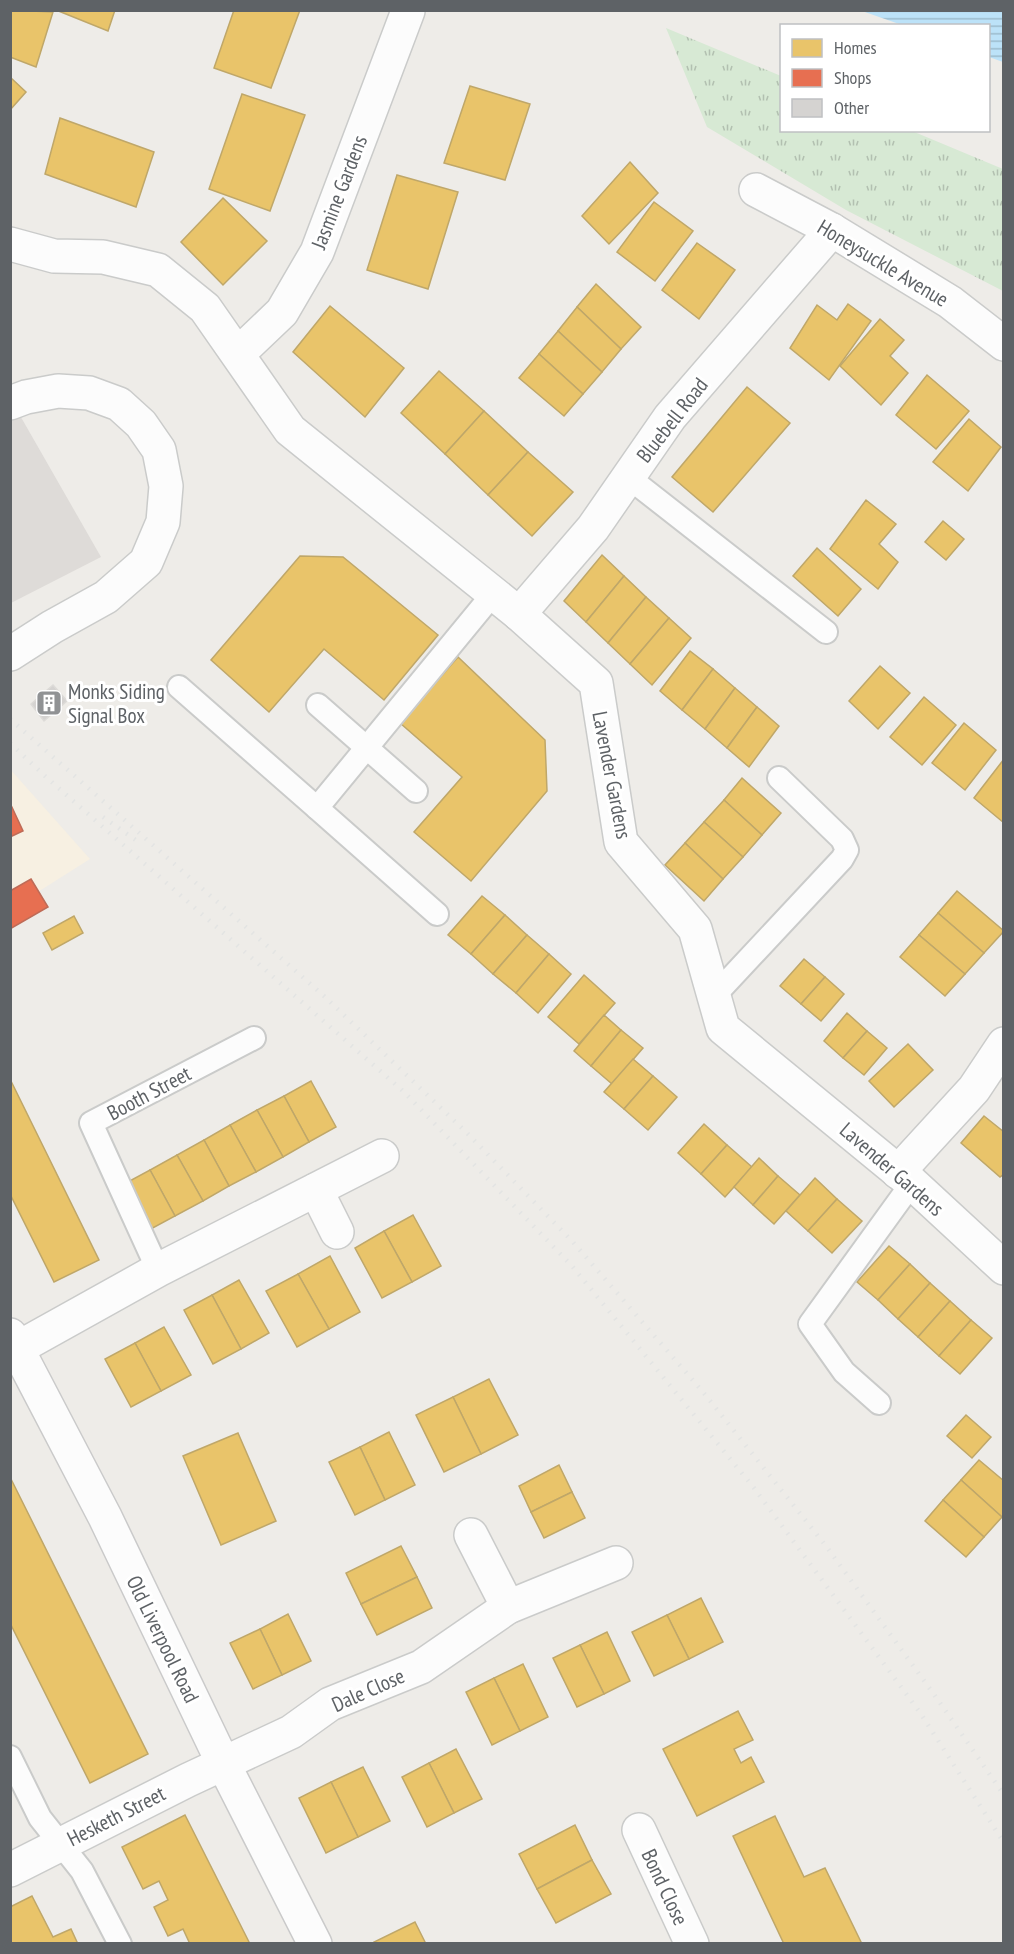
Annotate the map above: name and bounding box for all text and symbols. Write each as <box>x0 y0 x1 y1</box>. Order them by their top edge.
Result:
legend <box>780 24 990 132</box>
text: Homes <box>834 36 877 59</box>
text: Shops <box>834 66 871 89</box>
text: Other <box>834 96 869 119</box>
street label: Jasmine Gardens <box>305 131 373 254</box>
street label: Honeysuckle Avenue <box>813 213 953 313</box>
street label: Bluebell Road <box>630 372 714 468</box>
place label: Monks Siding Signal Box <box>68 678 165 729</box>
building icon: Monks Siding Signal Box <box>34 688 64 718</box>
street label: Lavender Gardens <box>586 709 638 841</box>
street label: Booth Street <box>102 1060 196 1126</box>
street label: Lavender Gardens <box>834 1116 950 1222</box>
street label: Old Liverpool Road <box>121 1571 205 1707</box>
street label: Dale Close <box>327 1662 409 1718</box>
street label: Hesketh Street <box>62 1780 170 1852</box>
street label: Bond Close <box>636 1845 694 1929</box>

